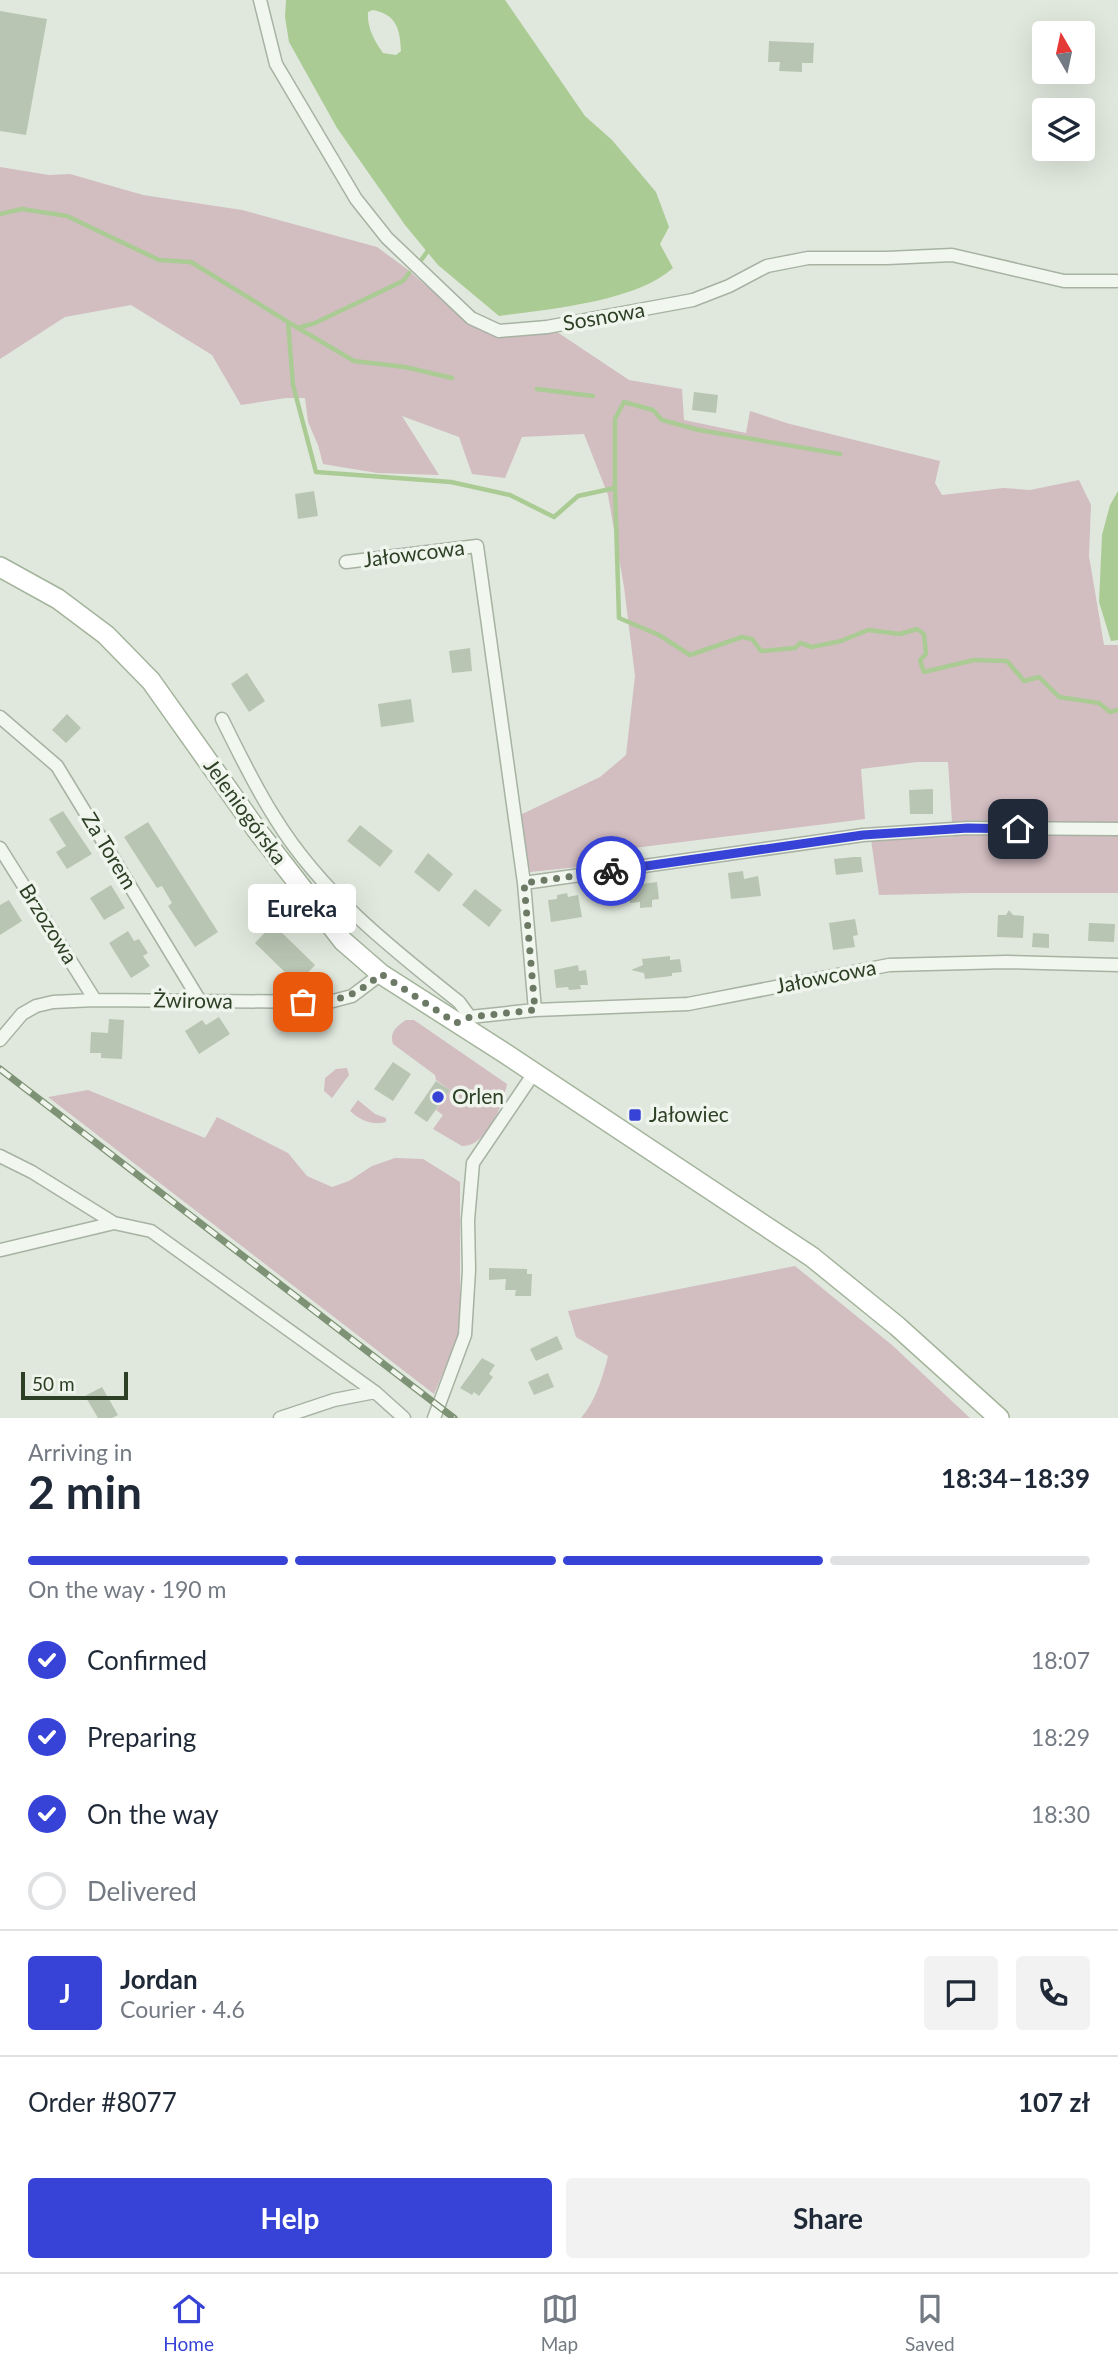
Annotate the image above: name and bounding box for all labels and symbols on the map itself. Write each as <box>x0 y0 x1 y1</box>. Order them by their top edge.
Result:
north arrow <box>1032 21 1096 84</box>
street label: Sosnowa <box>561 296 647 335</box>
street label: Jałowcowa <box>362 534 466 571</box>
street label: Jeleniogórska <box>199 753 293 869</box>
pin <box>988 799 1048 859</box>
street label: Za Torem <box>78 807 143 893</box>
courier <box>576 836 646 906</box>
street label: Brzozowa <box>15 878 84 968</box>
callout: Eureka <box>249 883 357 932</box>
street label: Jałowcowa <box>773 954 878 998</box>
pin <box>273 972 333 1032</box>
street label: Żwirowa <box>153 986 233 1013</box>
place label: Orlen <box>452 1083 504 1108</box>
marker: Orlen <box>430 1089 446 1105</box>
place label: Jałowiec <box>649 1101 729 1126</box>
marker: Jałowiec <box>627 1107 643 1123</box>
scale bar <box>21 1369 128 1401</box>

